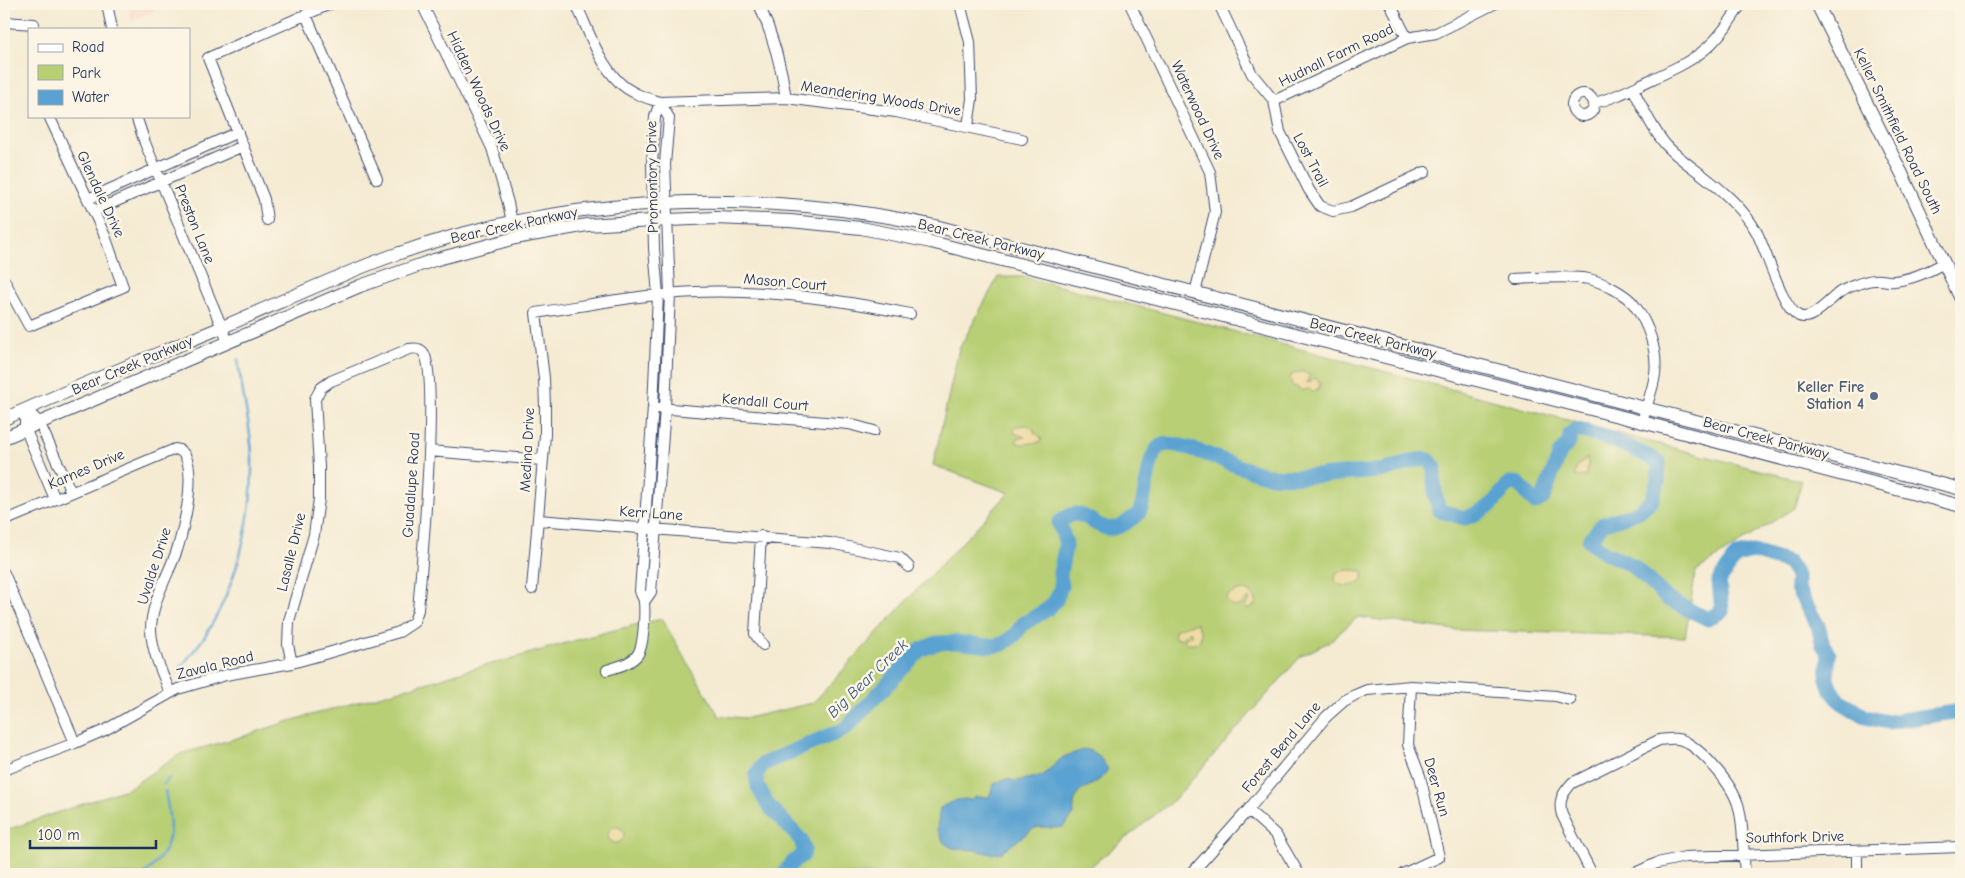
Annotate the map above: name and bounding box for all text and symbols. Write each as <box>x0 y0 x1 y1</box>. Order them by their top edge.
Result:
street label: Hudnall Farm Road <box>1276 19 1396 91</box>
legend <box>28 28 190 118</box>
street label: Hidden Woods Drive <box>443 28 515 154</box>
text: Road <box>72 38 104 56</box>
street label: Keller Smithfield Road South <box>1850 45 1946 217</box>
street label: Waterwood Drive <box>1167 58 1229 163</box>
text: Park <box>72 64 101 82</box>
street label: Meandering Woods Drive <box>800 76 963 120</box>
text: Water <box>72 88 109 106</box>
street label: Promontory Drive <box>642 120 662 233</box>
street label: Lost Trail <box>1289 130 1333 190</box>
street label: Glendale Drive <box>73 148 129 241</box>
street label: Preston Lane <box>171 182 219 267</box>
street label: Bear Creek Parkway <box>449 203 580 247</box>
street label: Bear Creek Parkway <box>916 215 1046 263</box>
street label: Mason Court <box>743 269 828 295</box>
street label: Bear Creek Parkway <box>1308 314 1438 362</box>
street label: Bear Creek Parkway <box>69 331 195 399</box>
place label: Keller Fire Station 4 <box>1797 378 1864 413</box>
street label: Kendall Court <box>721 389 810 415</box>
marker: Keller Fire Station 4 <box>1868 390 1880 402</box>
street label: Medina Drive <box>516 407 538 493</box>
street label: Bear Creek Parkway <box>1701 413 1831 464</box>
street label: Guadalupe Road <box>398 432 424 538</box>
street label: Karnes Drive <box>45 445 127 493</box>
street label: Kerr Lane <box>619 502 684 524</box>
street label: Lasalle Drive <box>273 510 310 593</box>
street label: Uvalde Drive <box>133 525 175 607</box>
water label: Big Bear Creek <box>824 636 912 722</box>
street label: Zavala Road <box>175 647 255 683</box>
street label: Forest Bend Lane <box>1238 697 1325 796</box>
street label: Deer Run <box>1420 756 1454 818</box>
scale bar <box>30 818 156 850</box>
text: 100 m <box>38 826 80 844</box>
street label: Southfork Drive <box>1746 827 1845 847</box>

